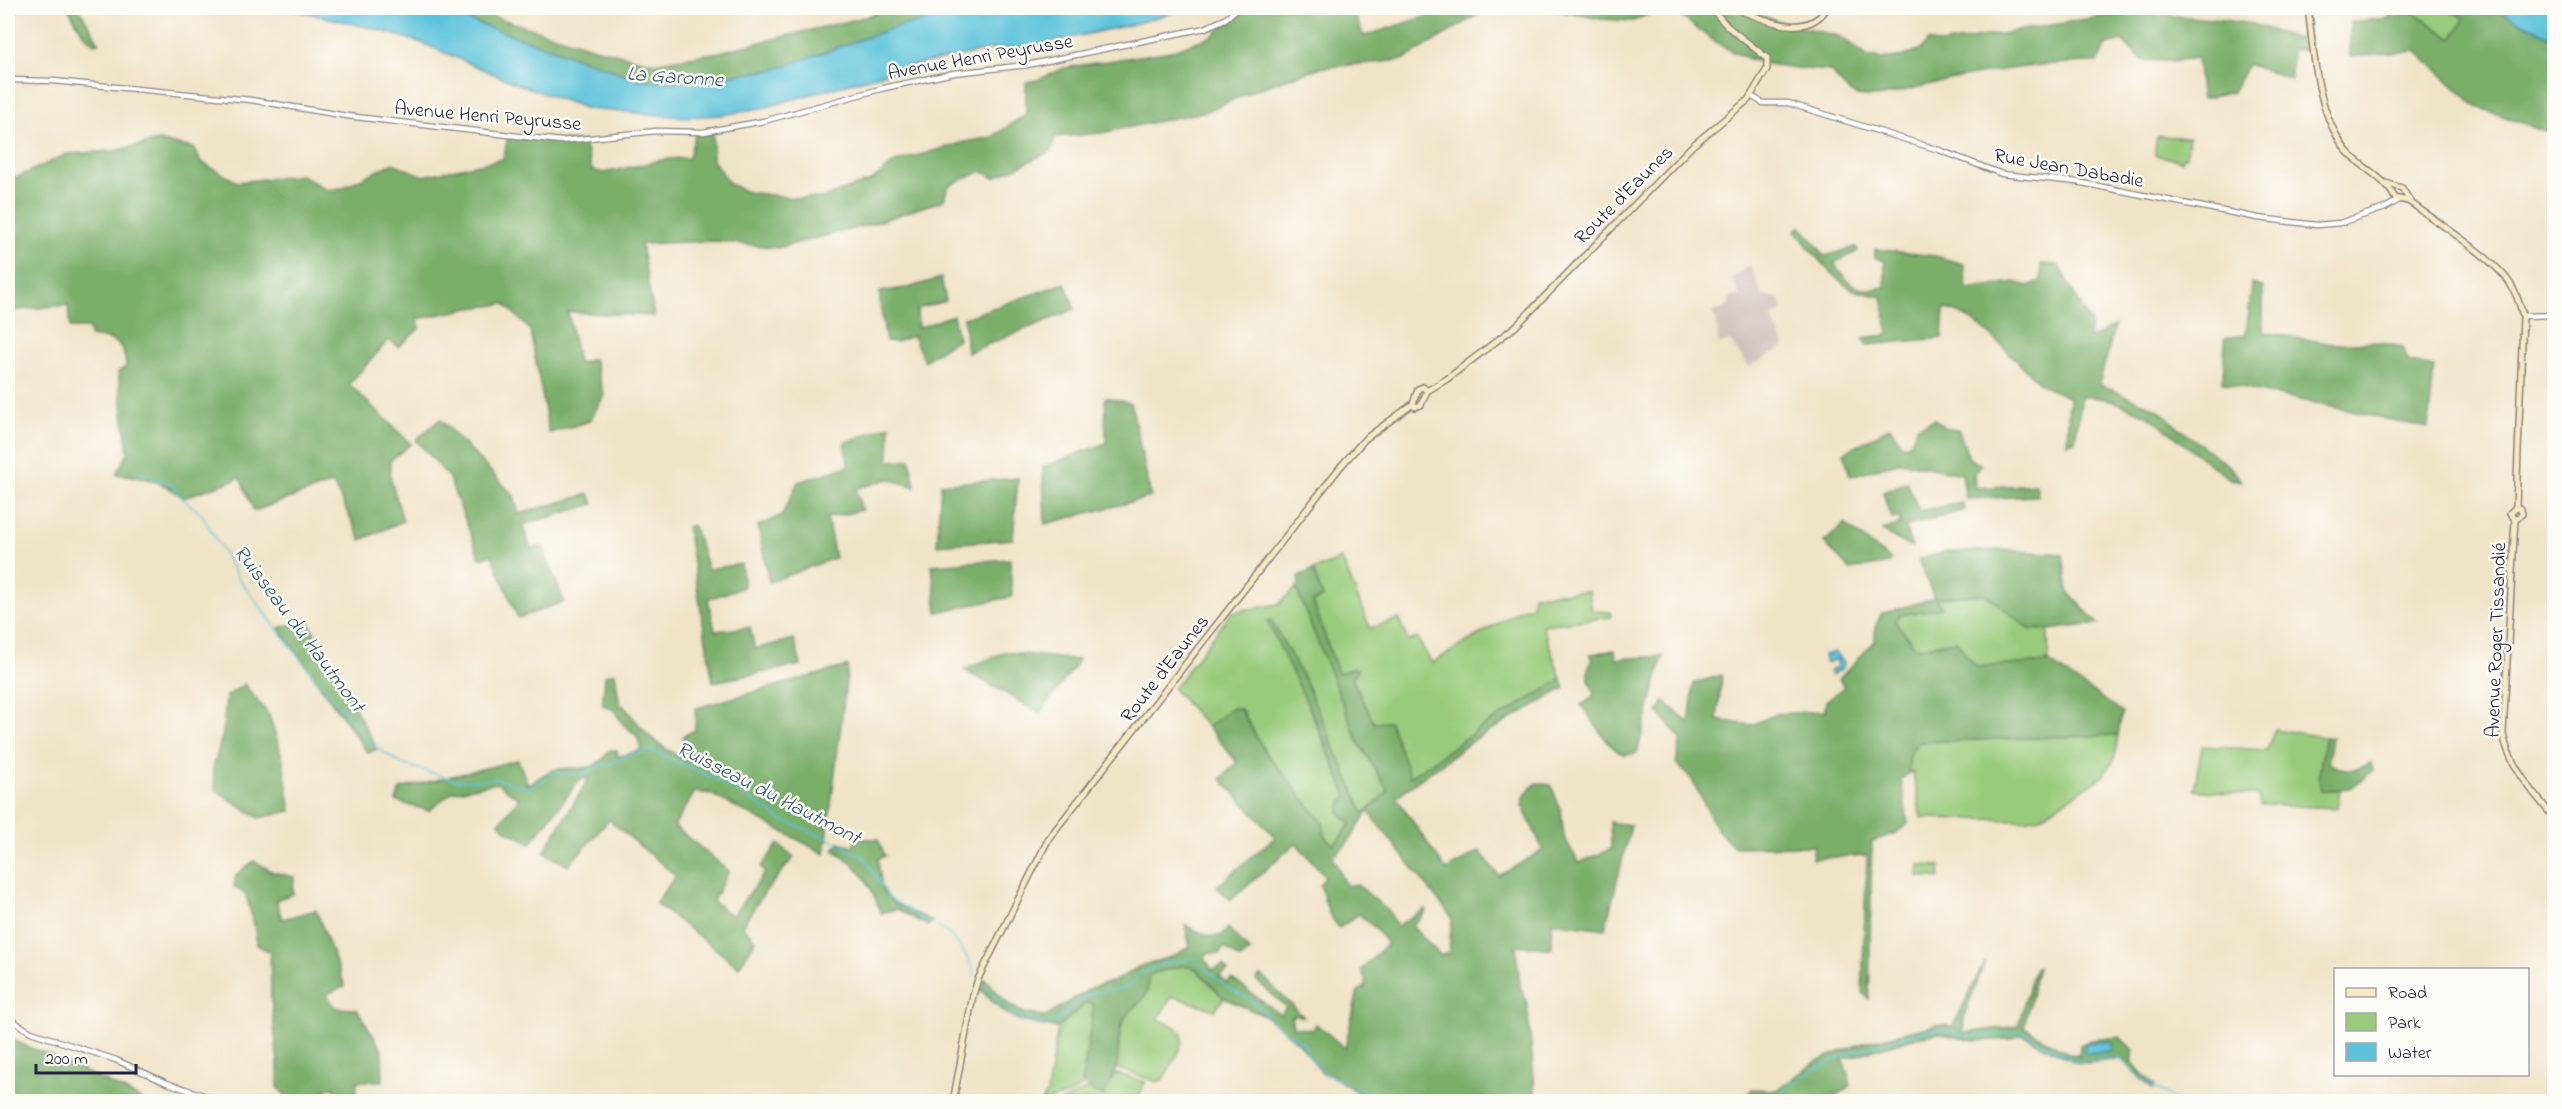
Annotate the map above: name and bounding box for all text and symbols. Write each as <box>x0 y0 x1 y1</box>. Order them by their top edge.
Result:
street label: Avenue Henri Peyrusse <box>886 28 1075 89</box>
water label: La Garonne <box>626 60 726 96</box>
street label: Avenue Henri Peyrusse <box>393 95 582 140</box>
street label: Route d'Eaunes <box>1569 140 1681 252</box>
street label: Rue Jean Dabadie <box>1991 142 2146 197</box>
water label: Ruisseau du Hautmont <box>225 539 373 721</box>
street label: Avenue Roger Tissandié <box>2480 542 2516 738</box>
street label: Route d'Eaunes <box>1114 609 1217 730</box>
water label: Ruisseau du Hautmont <box>671 734 867 854</box>
legend <box>2334 968 2529 1076</box>
text: Road <box>2388 981 2427 1007</box>
text: Park <box>2388 1011 2421 1037</box>
scale bar <box>36 1037 136 1075</box>
text: Water <box>2388 1041 2432 1067</box>
text: 200 m <box>45 1047 88 1073</box>

